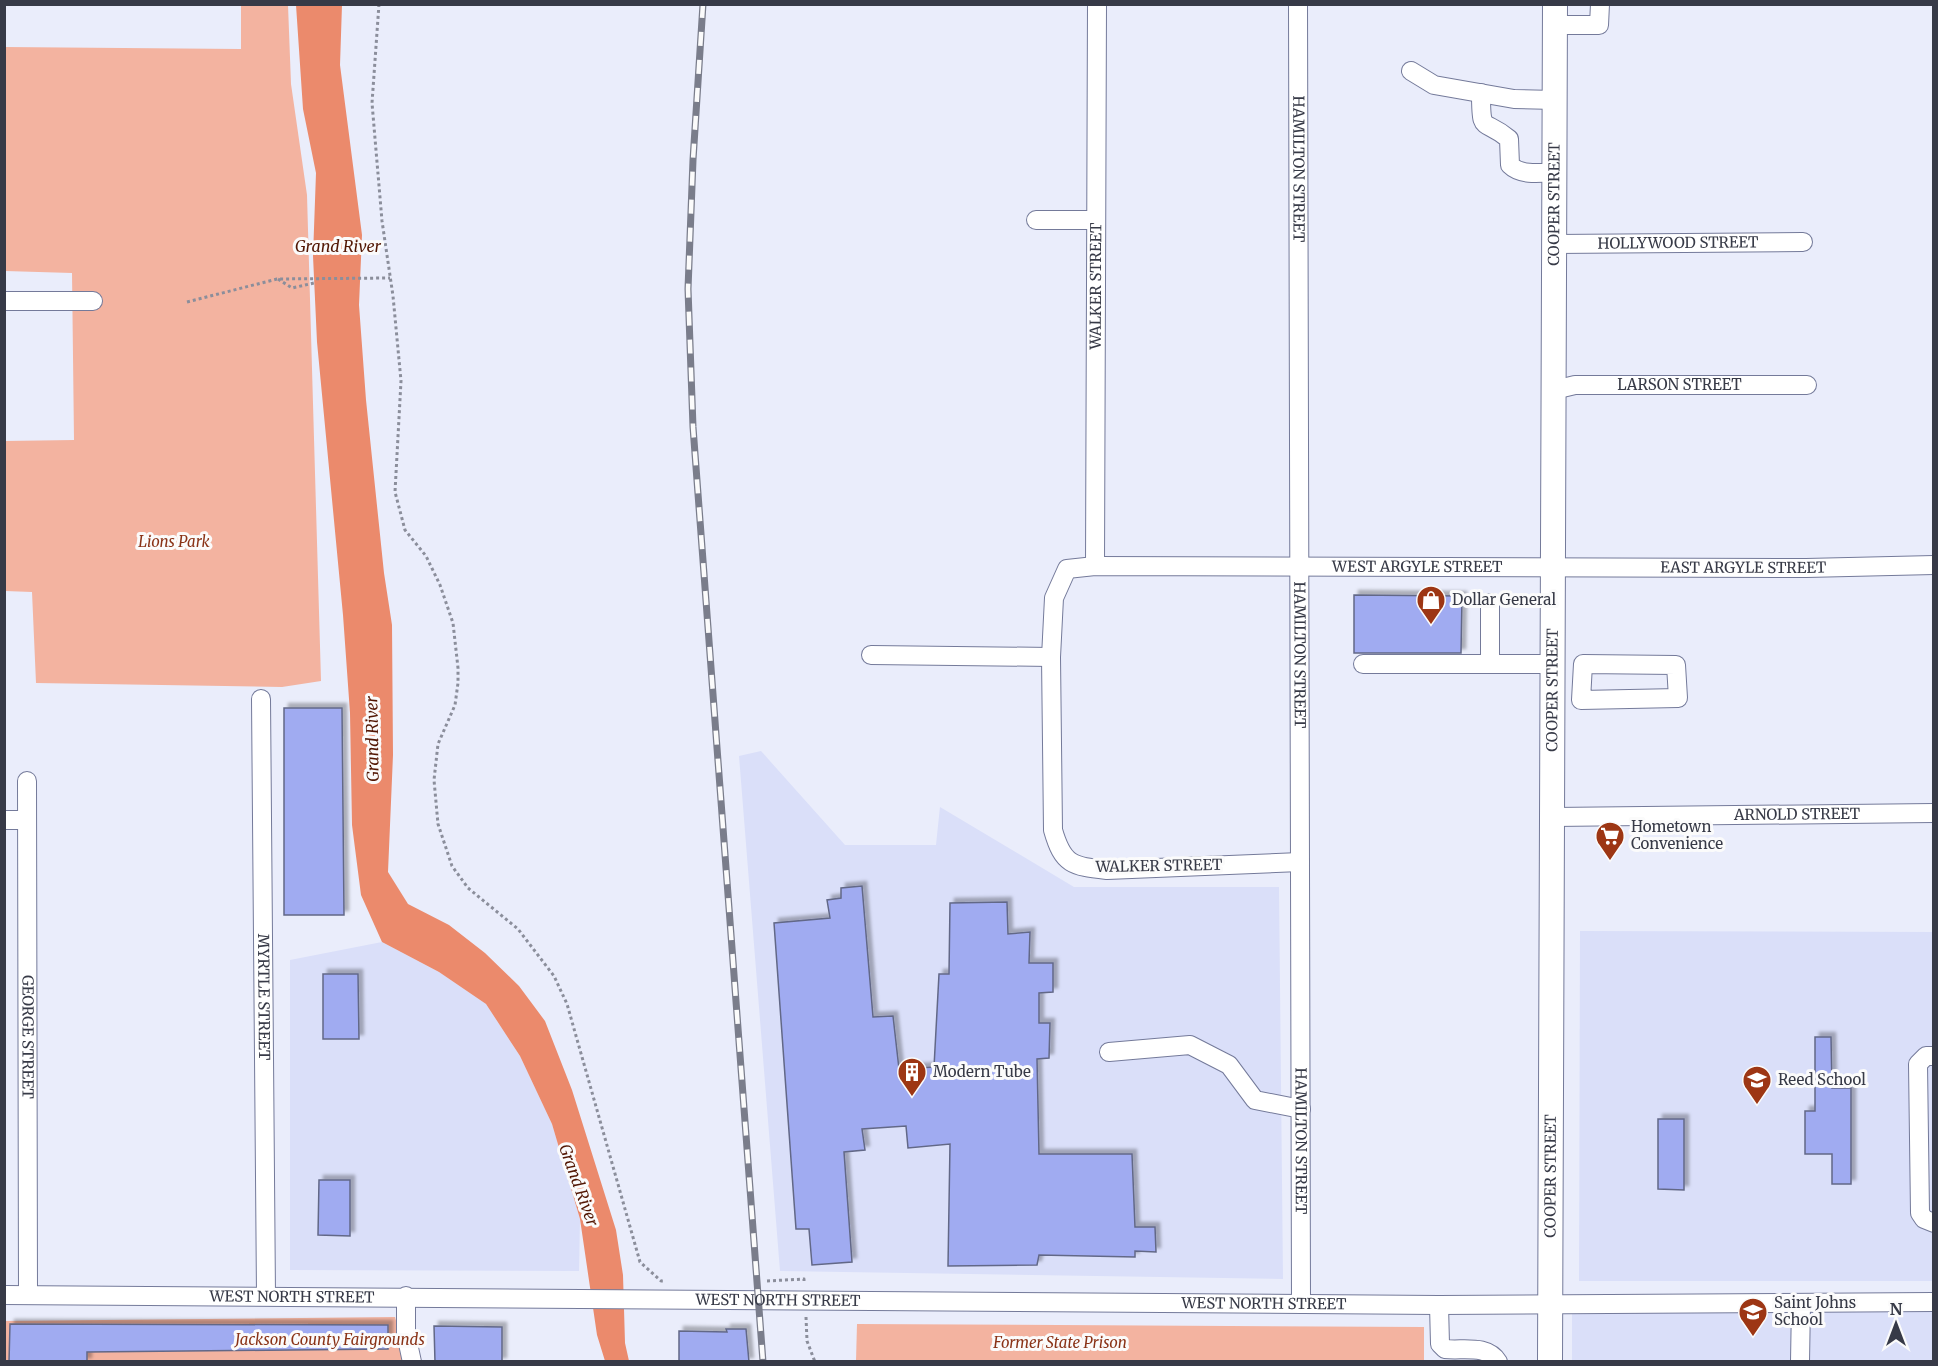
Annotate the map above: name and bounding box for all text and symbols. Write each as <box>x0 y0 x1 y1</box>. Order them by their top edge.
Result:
street label: HAMILTON STREET <box>1289 96 1309 243</box>
street label: COOPER STREET <box>1544 142 1563 266</box>
street label: WALKER STREET <box>1086 222 1105 351</box>
street label: HOLLYWOOD STREET <box>1597 232 1759 253</box>
water label: Grand River <box>295 236 381 256</box>
street label: LARSON STREET <box>1617 375 1742 394</box>
park label: Lions Park <box>138 532 210 551</box>
street label: WEST ARGYLE STREET <box>1331 557 1503 576</box>
street label: EAST ARGYLE STREET <box>1660 558 1827 577</box>
street label: HAMILTON STREET <box>1290 582 1310 729</box>
shop icon: Dollar General <box>1415 584 1447 626</box>
place label: Dollar General <box>1452 590 1556 609</box>
street label: COOPER STREET <box>1542 628 1562 752</box>
water label: Grand River <box>361 695 383 782</box>
street label: ARNOLD STREET <box>1733 804 1861 824</box>
place label: Hometown Convenience <box>1631 817 1723 853</box>
supermarket icon: Hometown Convenience <box>1594 820 1626 862</box>
street label: WALKER STREET <box>1094 855 1223 876</box>
street label: MYRTLE STREET <box>254 934 274 1061</box>
street label: GEORGE STREET <box>18 975 38 1100</box>
building icon: Modern Tube <box>896 1056 928 1098</box>
place label: Modern Tube <box>933 1062 1031 1081</box>
school or university icon: Reed School <box>1741 1064 1773 1106</box>
street label: HAMILTON STREET <box>1291 1068 1311 1215</box>
place label: Reed School <box>1778 1070 1866 1089</box>
street label: COOPER STREET <box>1540 1114 1560 1238</box>
water label: Grand River <box>555 1141 603 1229</box>
street label: WEST NORTH STREET <box>208 1286 375 1307</box>
street label: WEST NORTH STREET <box>694 1290 861 1310</box>
street label: WEST NORTH STREET <box>1180 1293 1347 1313</box>
place label: Saint Johns School <box>1774 1293 1856 1329</box>
north arrow <box>1866 1294 1926 1354</box>
school or university icon: Saint Johns School <box>1737 1296 1769 1338</box>
text: N <box>1890 1299 1903 1319</box>
park label: Jackson County Fairgrounds <box>233 1330 425 1349</box>
park label: Former State Prison <box>992 1333 1127 1352</box>

